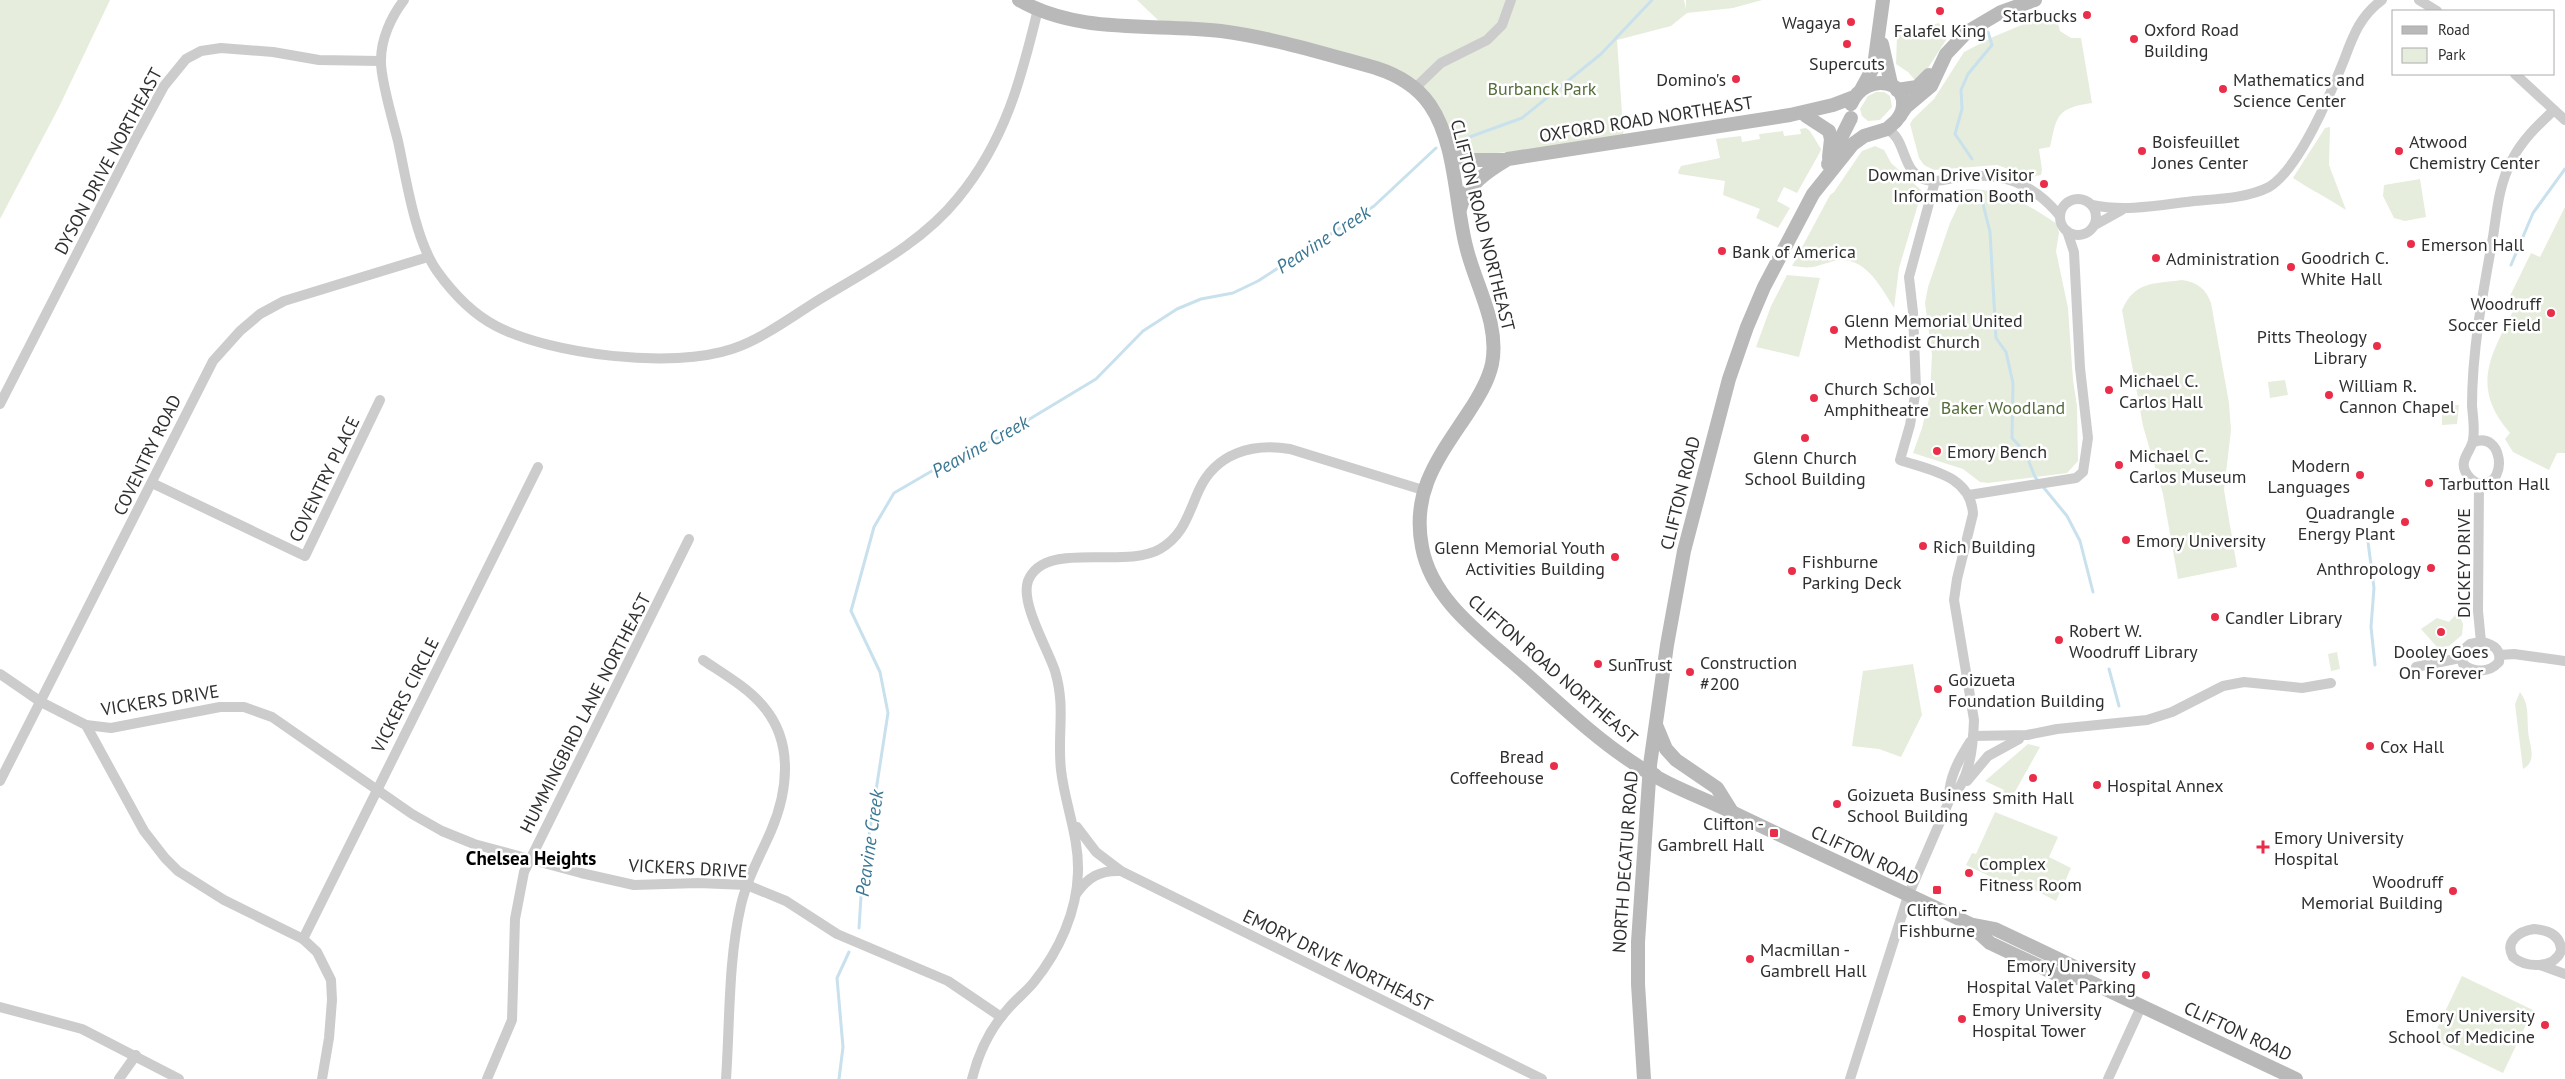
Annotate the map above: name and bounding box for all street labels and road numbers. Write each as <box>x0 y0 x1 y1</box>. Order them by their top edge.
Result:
street label: DYSON DRIVE NORTHEAST <box>49 64 167 258</box>
street label: OXFORD ROAD NORTHEAST <box>1537 91 1755 147</box>
street label: CLIFTON ROAD NORTHEAST <box>1446 117 1520 333</box>
street label: COVENTRY ROAD <box>108 391 186 519</box>
street label: COVENTRY PLACE <box>284 412 364 546</box>
street label: CLIFTON ROAD <box>1655 434 1705 552</box>
street label: DICKEY DRIVE <box>2452 508 2475 618</box>
street label: HUMMINGBIRD LANE NORTHEAST <box>514 589 656 837</box>
street label: CLIFTON ROAD NORTHEAST <box>1463 589 1643 749</box>
street label: VICKERS CIRCLE <box>366 634 444 757</box>
street label: VICKERS DRIVE <box>98 679 221 721</box>
street label: NORTH DECATUR ROAD <box>1607 770 1643 954</box>
street label: CLIFTON ROAD <box>1807 820 1923 890</box>
street label: VICKERS DRIVE <box>627 853 748 883</box>
street label: EMORY DRIVE NORTHEAST <box>1239 904 1437 1016</box>
street label: CLIFTON ROAD <box>2180 996 2296 1066</box>

